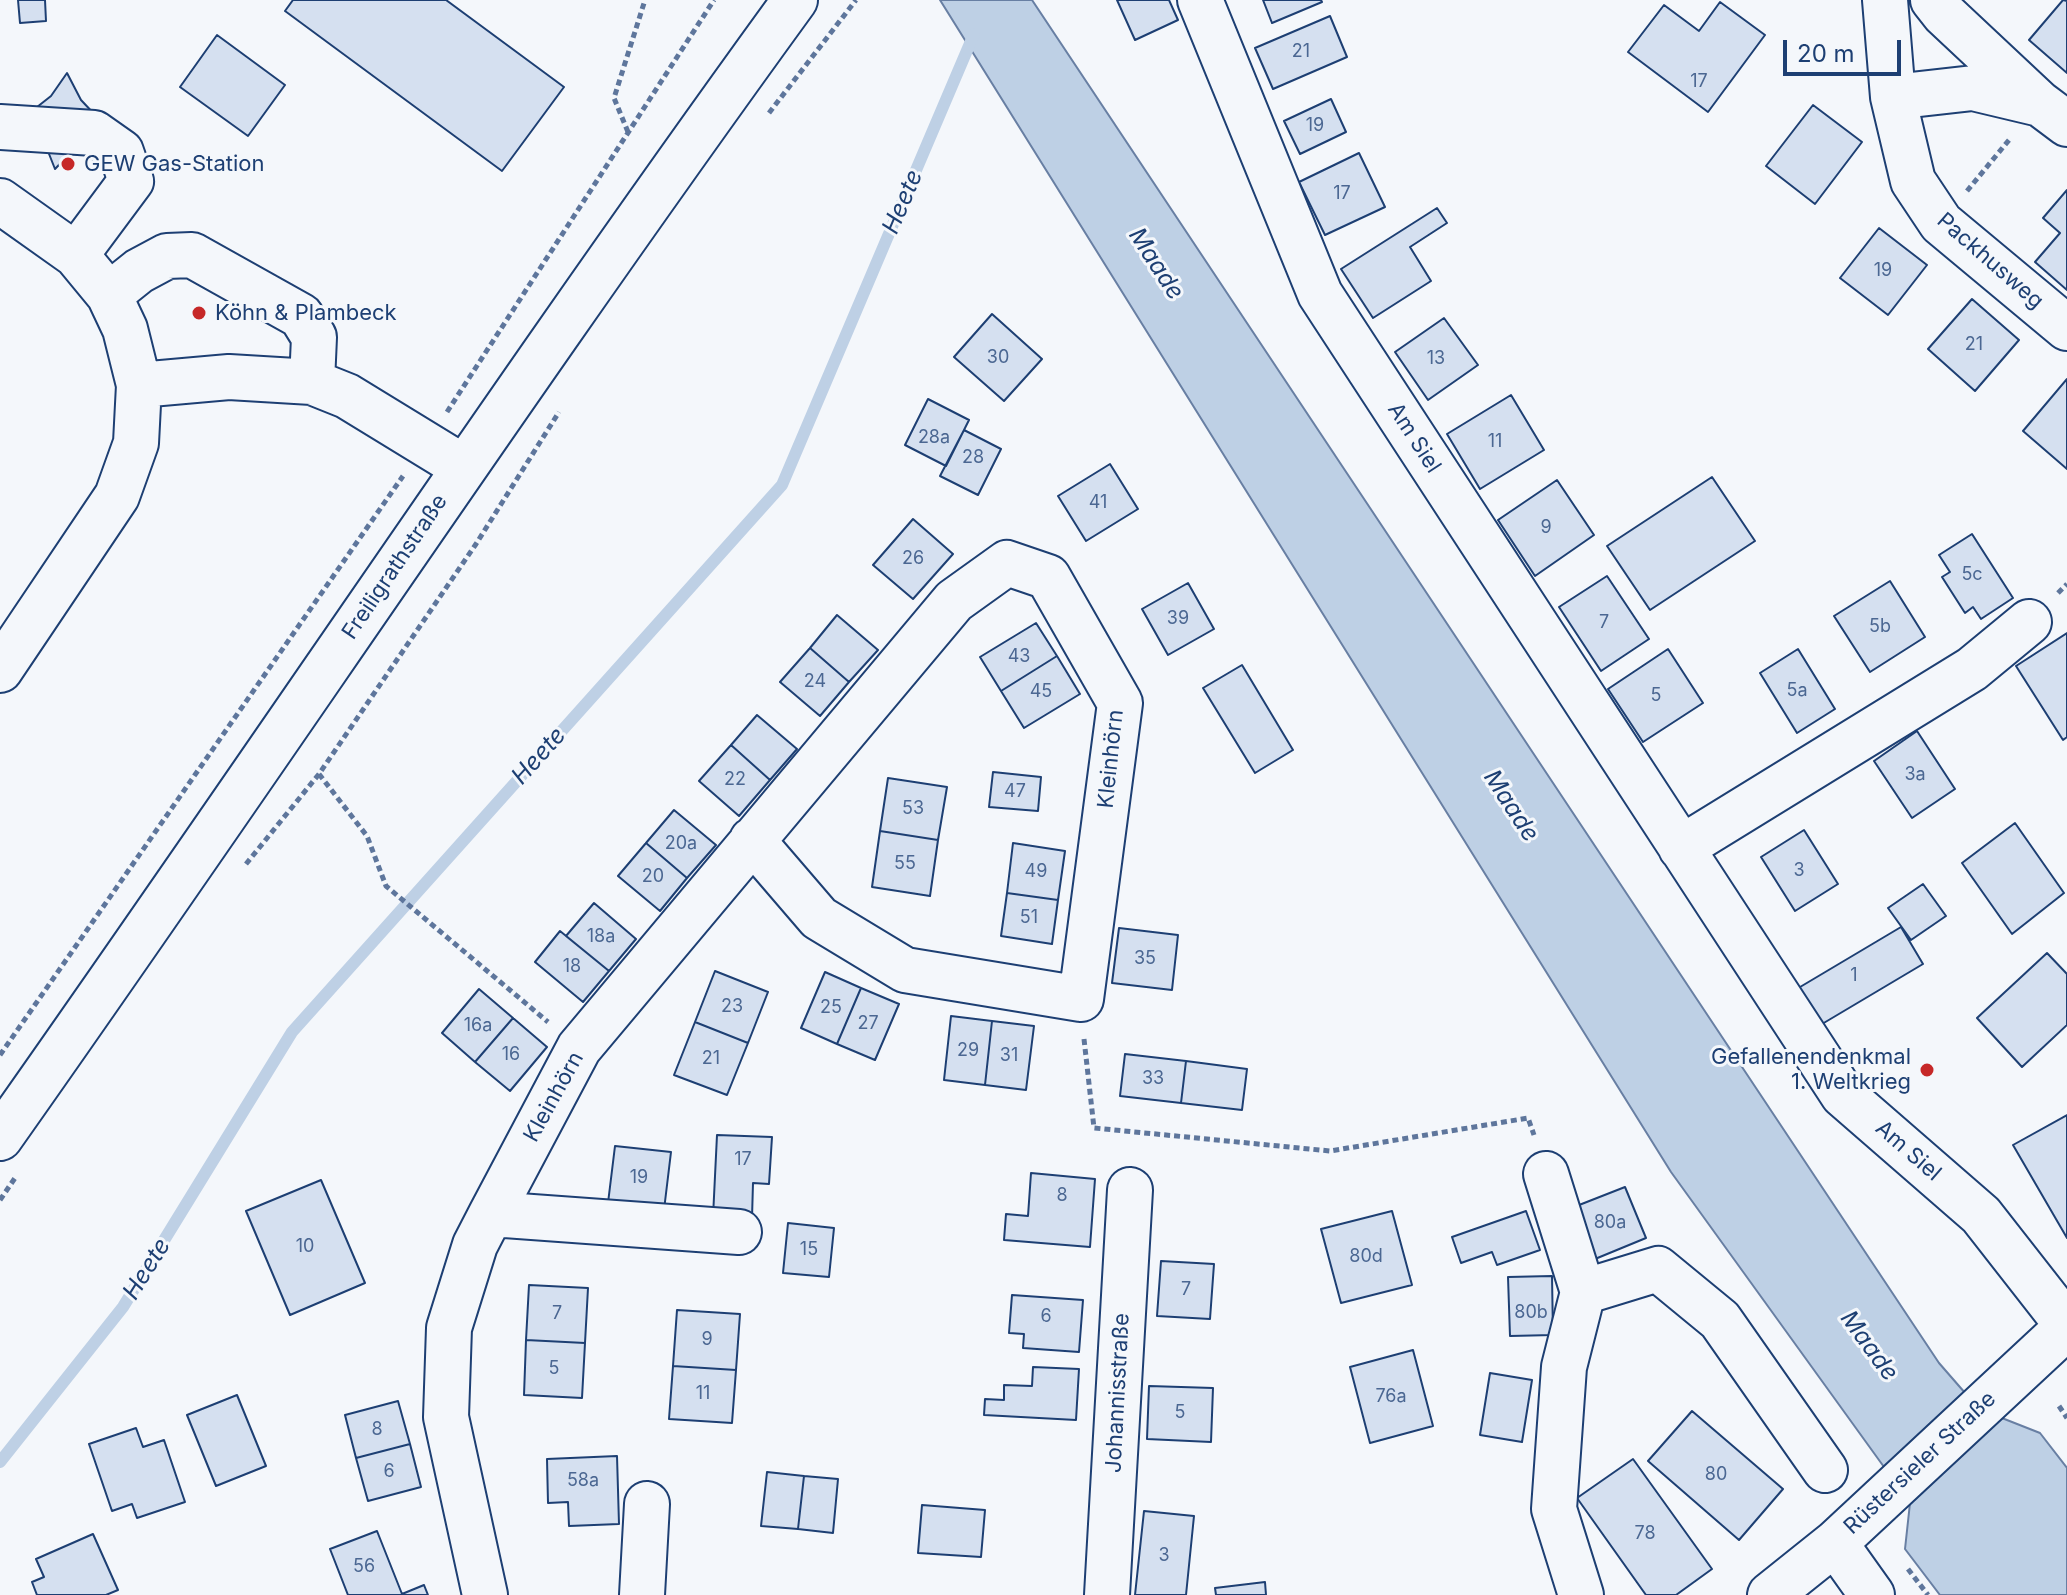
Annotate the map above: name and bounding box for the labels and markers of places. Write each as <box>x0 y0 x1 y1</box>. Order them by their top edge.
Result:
place label: GEW Gas-Station <box>84 151 264 177</box>
marker: GEW Gas-Station <box>59 155 77 173</box>
place label: Köhn & Plambeck <box>215 300 397 326</box>
marker: Köhn & Plambeck <box>190 304 208 322</box>
place label: Gefallenendenkmal 1. Weltkrieg <box>1711 1044 1911 1096</box>
marker: Gefallenendenkmal 1. Weltkrieg <box>1918 1061 1936 1079</box>

